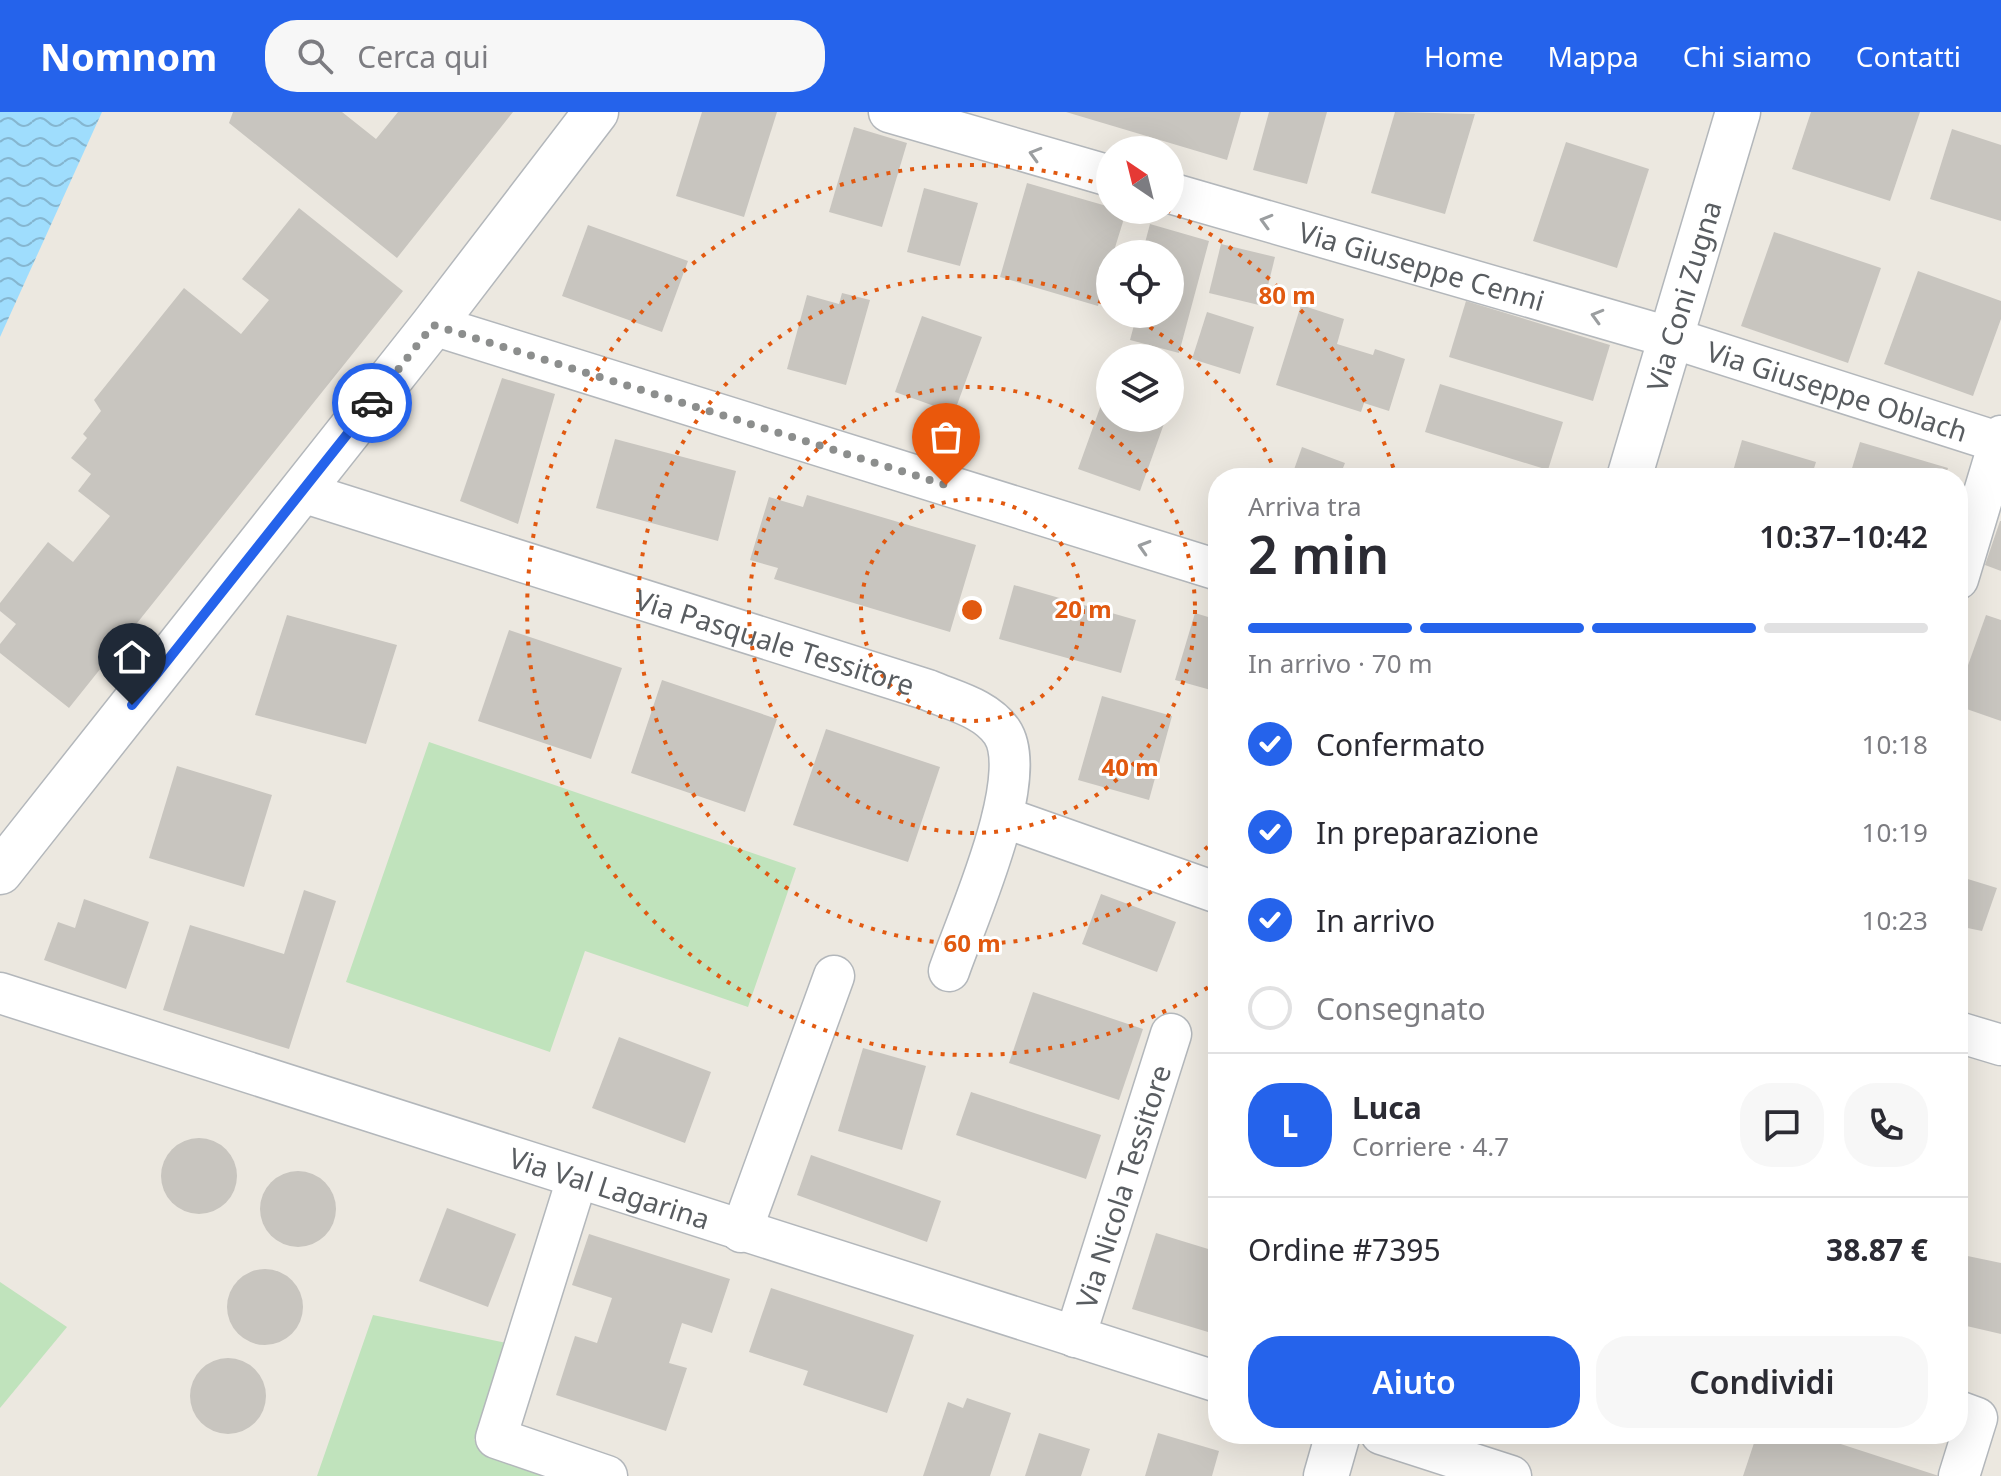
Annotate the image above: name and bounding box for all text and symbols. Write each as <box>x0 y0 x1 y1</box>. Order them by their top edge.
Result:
search box <box>265 20 825 92</box>
text: Nomnom <box>40 30 217 82</box>
icon: search <box>293 34 337 78</box>
text: Cerca qui <box>357 36 489 77</box>
text: Home <box>1424 37 1504 75</box>
text: Mappa <box>1548 37 1639 75</box>
text: Chi siamo <box>1683 37 1812 75</box>
text: Contatti <box>1856 37 1961 75</box>
north arrow <box>1096 136 1184 224</box>
map controls <box>1096 136 1184 432</box>
one-way arrow <box>1029 147 1043 163</box>
street label: Via Coni Zugna <box>1637 196 1730 396</box>
street label: Via Giuseppe Cenni <box>1294 212 1549 319</box>
one-way arrow <box>1260 214 1274 230</box>
button: locate <box>1096 240 1184 328</box>
text: 80 m <box>1258 278 1316 311</box>
one-way arrow <box>1591 309 1604 325</box>
street label: Via Giuseppe Oblach <box>1702 331 1972 450</box>
button: layers <box>1096 344 1184 432</box>
courier <box>332 363 412 443</box>
icon: car <box>350 381 394 425</box>
pin <box>912 403 980 485</box>
icon: bag <box>924 415 968 459</box>
text: Arriva tra <box>1248 488 1362 524</box>
text: 10:37–10:42 <box>1759 516 1928 557</box>
text: 2 min <box>1248 518 1389 589</box>
one-way arrow <box>1137 540 1151 556</box>
street label: Via Pasquale Tessitore <box>630 580 919 704</box>
text: 20 m <box>1054 592 1112 625</box>
centre of rings <box>958 596 986 624</box>
pin <box>98 623 166 705</box>
icon: home <box>110 635 154 679</box>
text: In arrivo · 70 m <box>1248 645 1433 681</box>
icon: check <box>1248 722 1292 766</box>
text: Confermato <box>1316 724 1485 765</box>
text: 10:18 <box>1862 726 1928 762</box>
text: 40 m <box>1101 750 1159 783</box>
icon: check <box>1248 810 1292 854</box>
text: In preparazione <box>1316 812 1539 853</box>
text: 10:19 <box>1862 814 1928 850</box>
icon: check <box>1248 898 1292 942</box>
text: In arrivo <box>1316 900 1435 941</box>
text: 10:23 <box>1862 902 1928 938</box>
text: 60 m <box>943 926 1001 959</box>
text: Consegnato <box>1316 988 1486 1029</box>
street label: Via Nicola Tessitore <box>1066 1060 1179 1313</box>
button: chat <box>1740 1083 1824 1167</box>
button: phone <box>1844 1083 1928 1167</box>
text: Luca <box>1352 1087 1422 1128</box>
text: L <box>1282 1105 1298 1146</box>
text: Corriere · 4.7 <box>1352 1128 1509 1164</box>
street label: Via Val Lagarina <box>504 1138 715 1238</box>
text: Ordine #7395 <box>1248 1229 1441 1270</box>
text: 38.87 € <box>1826 1229 1928 1270</box>
button: Aiuto <box>1248 1336 1580 1428</box>
button: Condividi <box>1596 1336 1928 1428</box>

